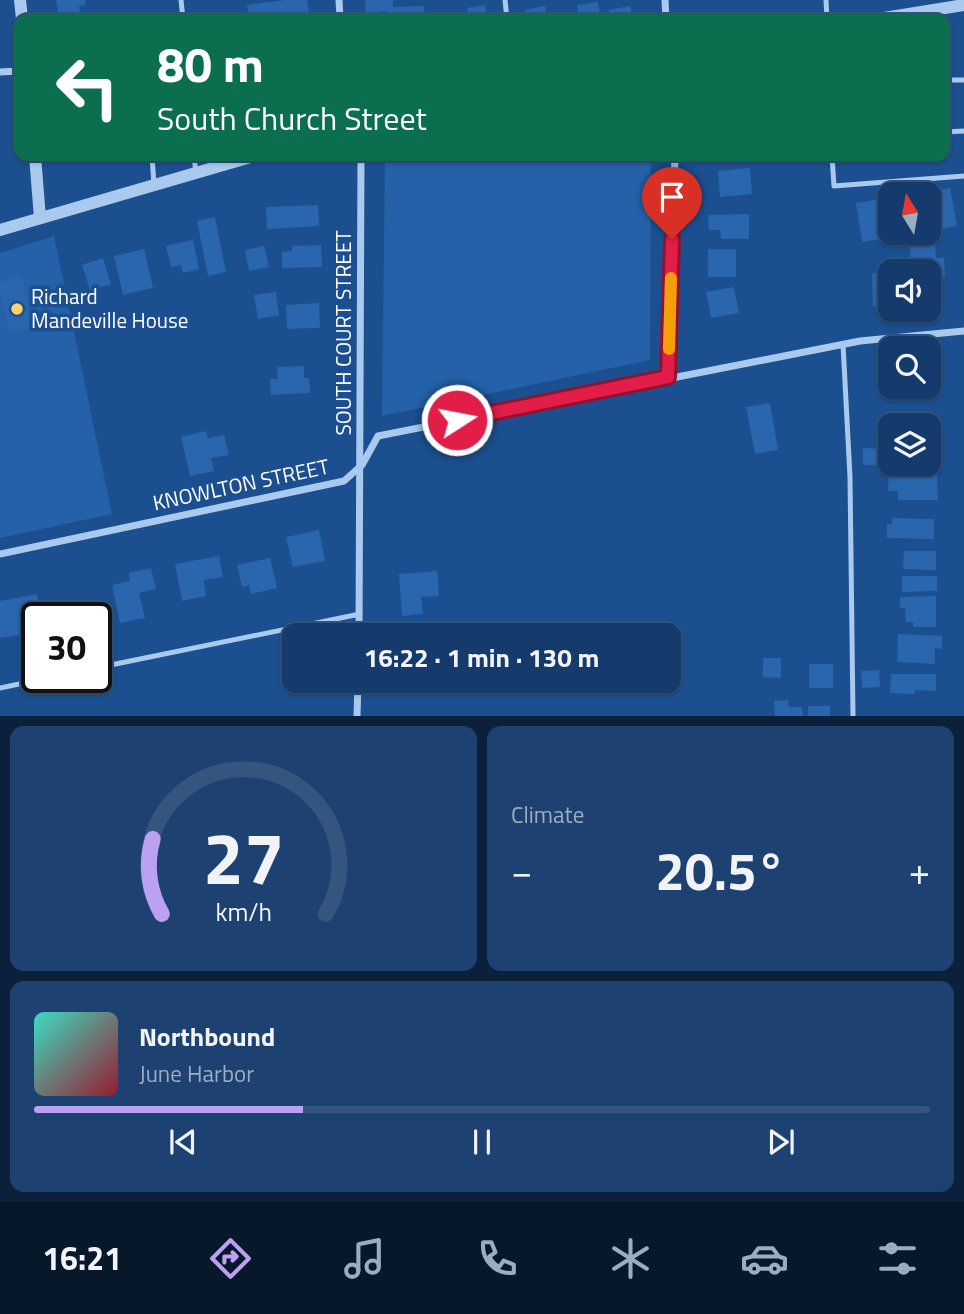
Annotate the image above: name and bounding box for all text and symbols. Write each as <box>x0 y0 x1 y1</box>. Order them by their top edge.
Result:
text: 80 m <box>157 26 264 101</box>
icon: left <box>42 42 133 133</box>
text: South Church Street <box>157 94 427 142</box>
pin <box>642 167 702 239</box>
icon: arrive <box>653 178 691 216</box>
north arrow <box>878 182 942 245</box>
map controls <box>878 182 941 476</box>
street label: SOUTH COURT STREET <box>327 230 359 436</box>
button: sound <box>878 259 941 322</box>
place label: Richard Mandeville House <box>31 280 188 336</box>
marker: Richard Mandeville House <box>9 301 25 317</box>
button: search <box>878 336 941 399</box>
position arrow <box>420 383 494 457</box>
button: layers <box>878 413 941 476</box>
street label: KNOWLTON STREET <box>150 450 332 518</box>
speed limit sign: 30 <box>21 602 112 693</box>
text: 16:22 · 1 min · 130 m <box>364 638 599 677</box>
text: Climate <box>511 797 584 832</box>
text: 27 <box>203 803 284 913</box>
text: 20.5° <box>656 831 785 910</box>
text: − <box>511 842 532 900</box>
text: + <box>909 842 930 900</box>
text: km/h <box>215 893 272 931</box>
text: Northbound <box>139 1017 275 1056</box>
text: June Harbor <box>139 1056 254 1091</box>
icon: previous <box>164 1123 202 1161</box>
icon: pause <box>463 1123 501 1161</box>
icon: next <box>762 1123 800 1161</box>
text: 16:21 <box>42 1234 122 1282</box>
icon: directions <box>206 1234 255 1283</box>
icon: music <box>340 1234 389 1283</box>
icon: phone <box>473 1234 522 1283</box>
icon: climate <box>606 1234 655 1283</box>
icon: car <box>740 1234 789 1283</box>
icon: filters <box>873 1234 922 1283</box>

